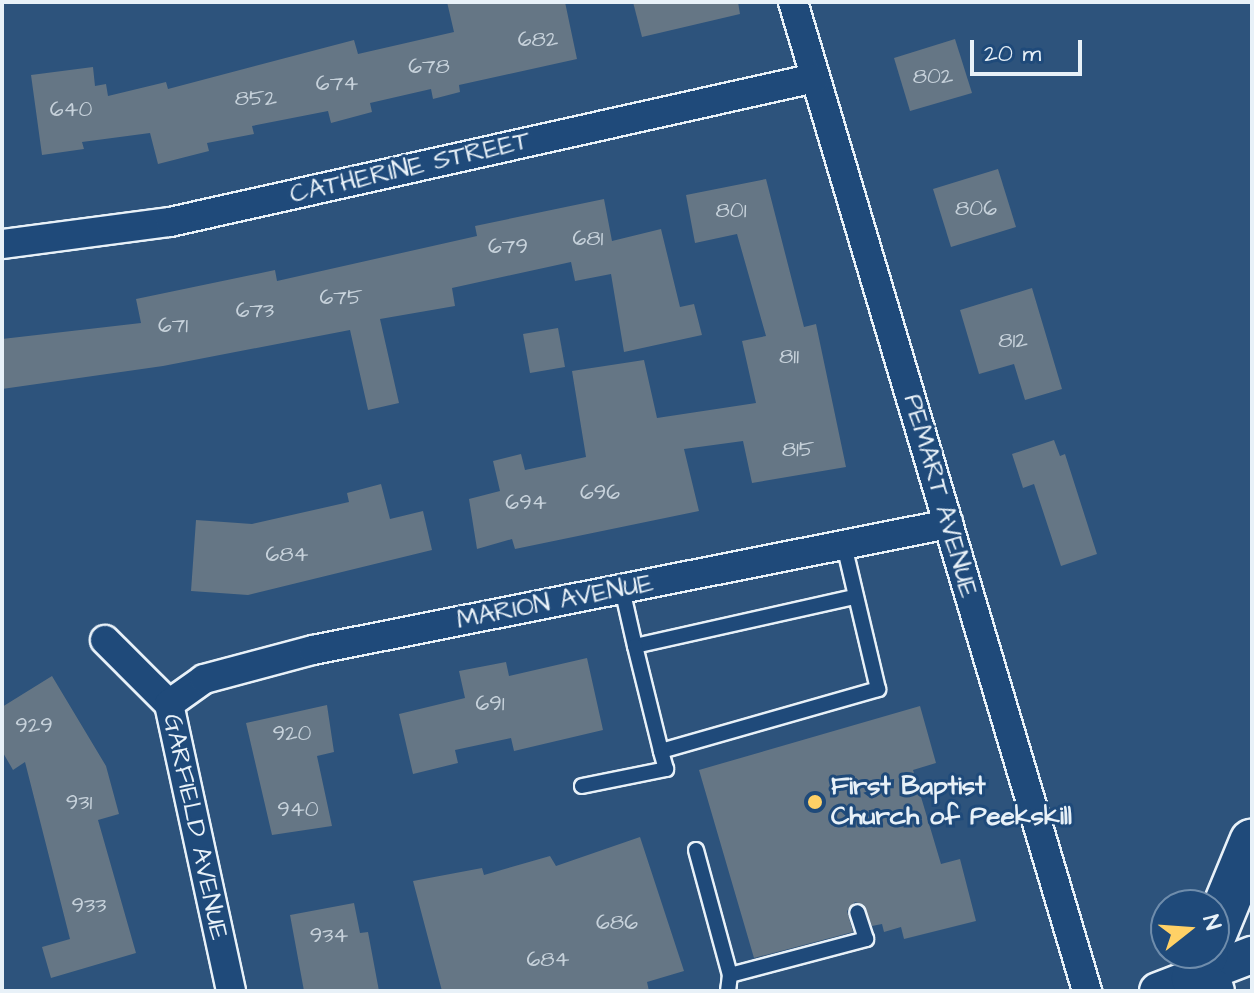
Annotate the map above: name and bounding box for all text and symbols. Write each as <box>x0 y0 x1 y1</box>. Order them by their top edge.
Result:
scale bar <box>974 24 1086 74</box>
house number: 682 <box>518 27 558 53</box>
text: 20 m <box>984 37 1041 71</box>
house number: 678 <box>408 54 450 80</box>
house number: 802 <box>913 64 953 90</box>
house number: 674 <box>316 71 358 97</box>
house number: 852 <box>235 86 277 112</box>
house number: 640 <box>50 97 92 123</box>
street label: CATHERINE STREET <box>287 125 533 211</box>
house number: 806 <box>955 196 997 222</box>
house number: 801 <box>716 198 746 224</box>
house number: 681 <box>573 226 603 252</box>
house number: 679 <box>488 234 528 260</box>
house number: 675 <box>320 285 362 311</box>
house number: 673 <box>236 298 274 324</box>
house number: 671 <box>158 313 188 339</box>
house number: 812 <box>998 328 1028 354</box>
house number: 811 <box>779 344 799 370</box>
street label: PEMART AVENUE <box>896 391 984 601</box>
house number: 815 <box>782 437 814 463</box>
house number: 696 <box>580 480 620 506</box>
house number: 694 <box>505 490 547 516</box>
house number: 684 <box>265 542 309 568</box>
street label: MARION AVENUE <box>454 568 656 636</box>
house number: 691 <box>475 691 505 717</box>
street label: GARFIELD AVENUE <box>156 711 234 943</box>
house number: 929 <box>15 713 53 739</box>
house number: 920 <box>273 721 311 747</box>
place label: First Baptist Church of Peekskill <box>831 771 1072 832</box>
house number: 931 <box>66 790 92 816</box>
marker: First Baptist Church of Peekskill <box>806 793 824 811</box>
house number: 940 <box>277 797 319 823</box>
north arrow <box>1150 889 1230 969</box>
house number: 933 <box>72 893 106 919</box>
house number: 686 <box>596 910 638 936</box>
text: N <box>1195 911 1228 934</box>
house number: 934 <box>310 923 348 949</box>
house number: 684 <box>526 947 570 973</box>

